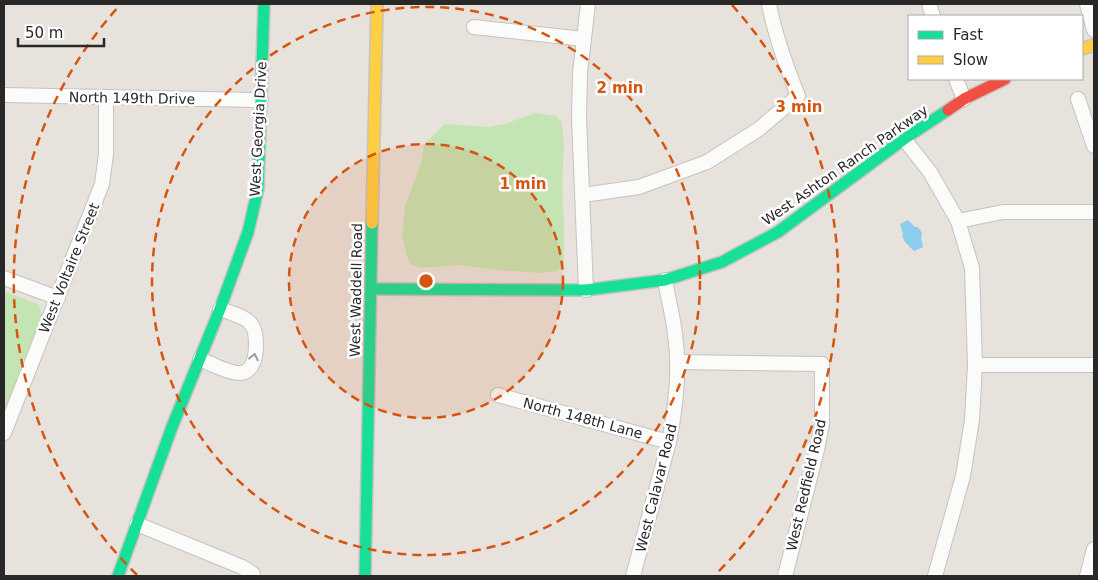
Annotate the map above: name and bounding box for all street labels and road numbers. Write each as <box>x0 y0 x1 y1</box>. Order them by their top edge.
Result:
street label: West Georgia Drive <box>246 61 270 197</box>
street label: North 149th Drive <box>69 89 195 107</box>
street label: West Ashton Ranch Parkway <box>759 102 931 228</box>
street label: West Voltaire Street <box>36 200 103 335</box>
street label: West Waddell Road <box>347 223 365 357</box>
street label: North 148th Lane <box>522 394 644 442</box>
street label: West Redfield Road <box>783 417 829 553</box>
street label: West Calavar Road <box>632 422 680 554</box>

